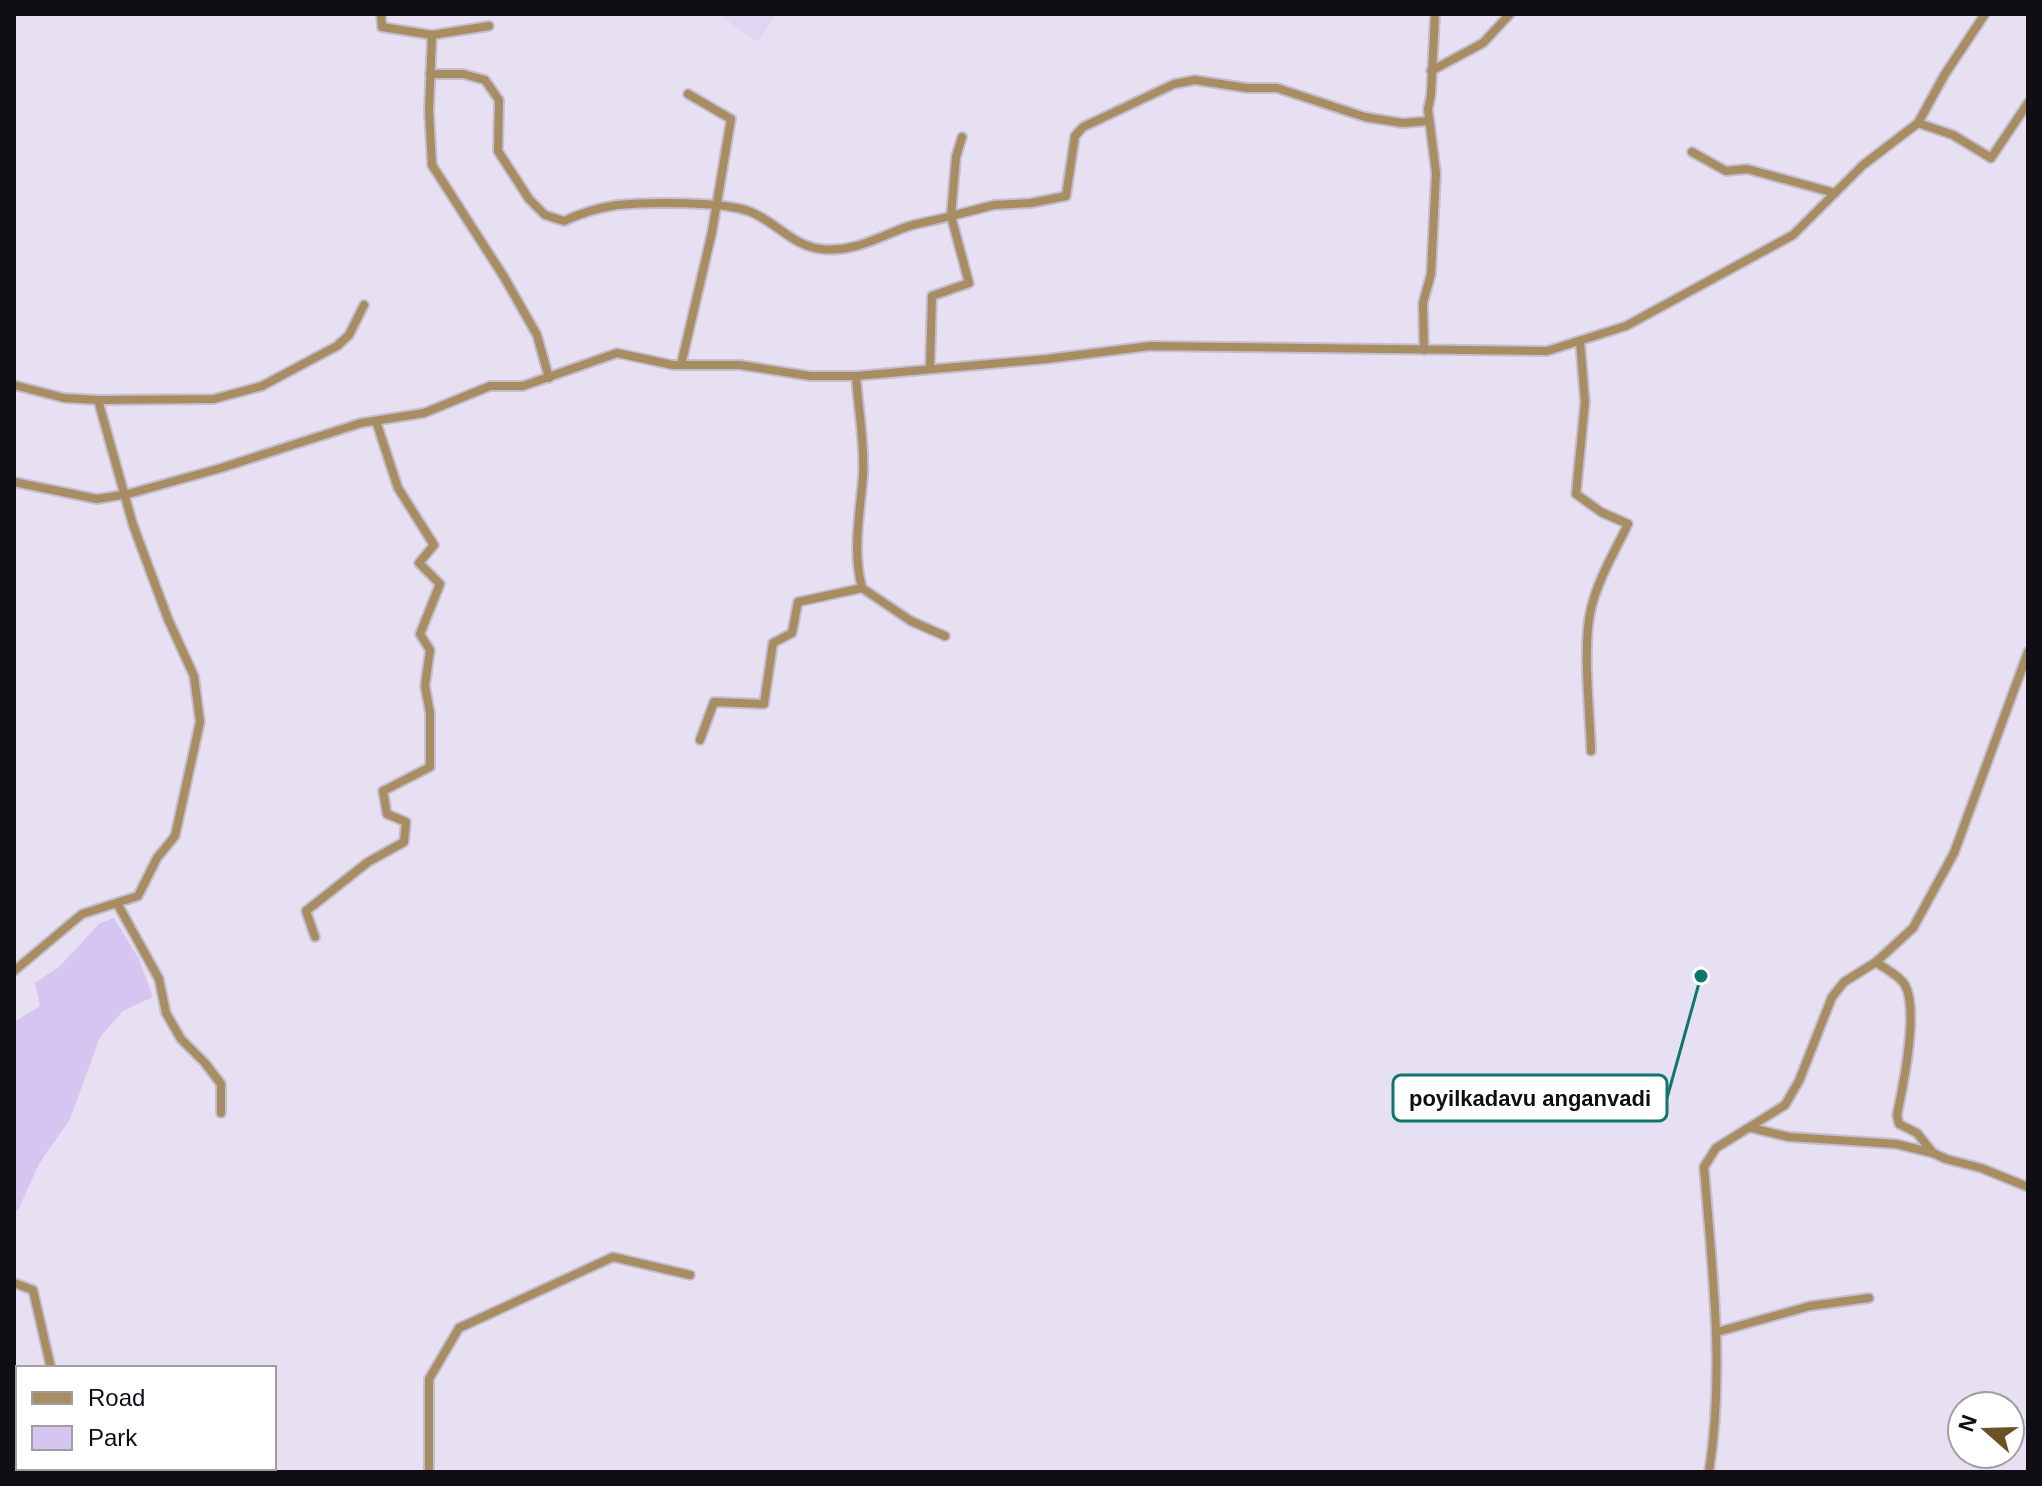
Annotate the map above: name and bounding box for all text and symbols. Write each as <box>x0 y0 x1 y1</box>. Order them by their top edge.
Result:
callout: poyilkadavu anganvadi <box>1393 1075 1667 1121</box>
text: poyilkadavu anganvadi <box>1409 1086 1651 1111</box>
legend <box>16 1366 276 1470</box>
text: Road <box>88 1384 145 1411</box>
north arrow <box>1946 1390 2026 1470</box>
text: N <box>1953 1412 1982 1435</box>
text: Park <box>88 1424 138 1451</box>

